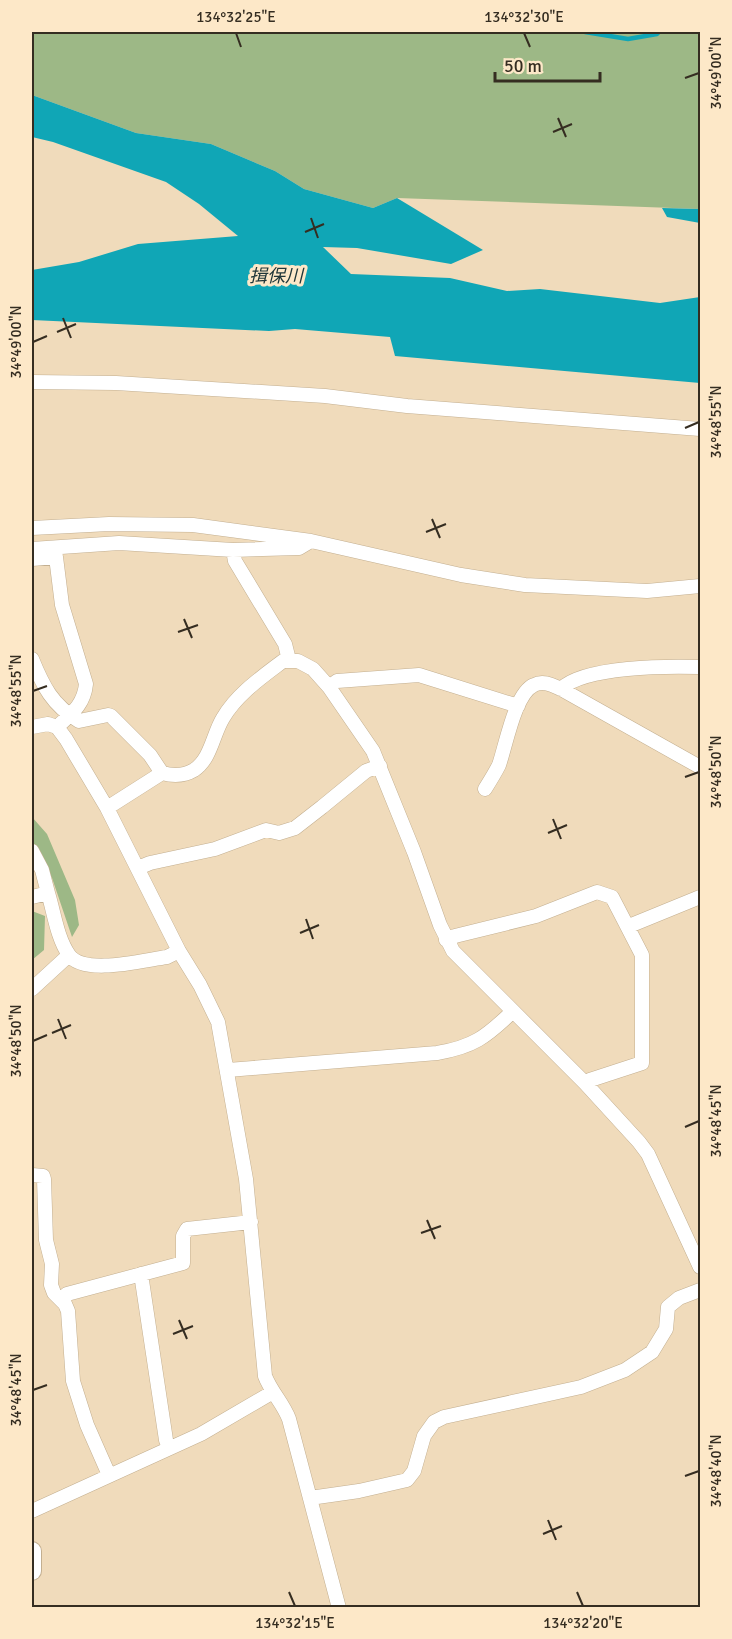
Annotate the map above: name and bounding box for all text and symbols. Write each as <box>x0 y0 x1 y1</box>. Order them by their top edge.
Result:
text: 134°32'25"E <box>196 8 276 26</box>
text: 134°32'30"E <box>484 8 564 26</box>
text: 34°49'00"N <box>707 36 725 110</box>
scale bar <box>495 45 600 83</box>
text: 50 m <box>504 55 542 77</box>
water label: 揖保川 <box>249 265 305 287</box>
text: 34°49'00"N <box>7 305 25 379</box>
text: 34°48'55"N <box>707 385 725 459</box>
text: 34°48'55"N <box>7 654 25 728</box>
text: 34°48'50"N <box>707 735 725 809</box>
text: 34°48'50"N <box>7 1004 25 1078</box>
text: 34°48'45"N <box>707 1084 725 1158</box>
text: 34°48'45"N <box>7 1353 25 1427</box>
text: 34°48'40"N <box>707 1434 725 1508</box>
text: 134°32'15"E <box>255 1614 335 1632</box>
text: 134°32'20"E <box>543 1614 623 1632</box>

